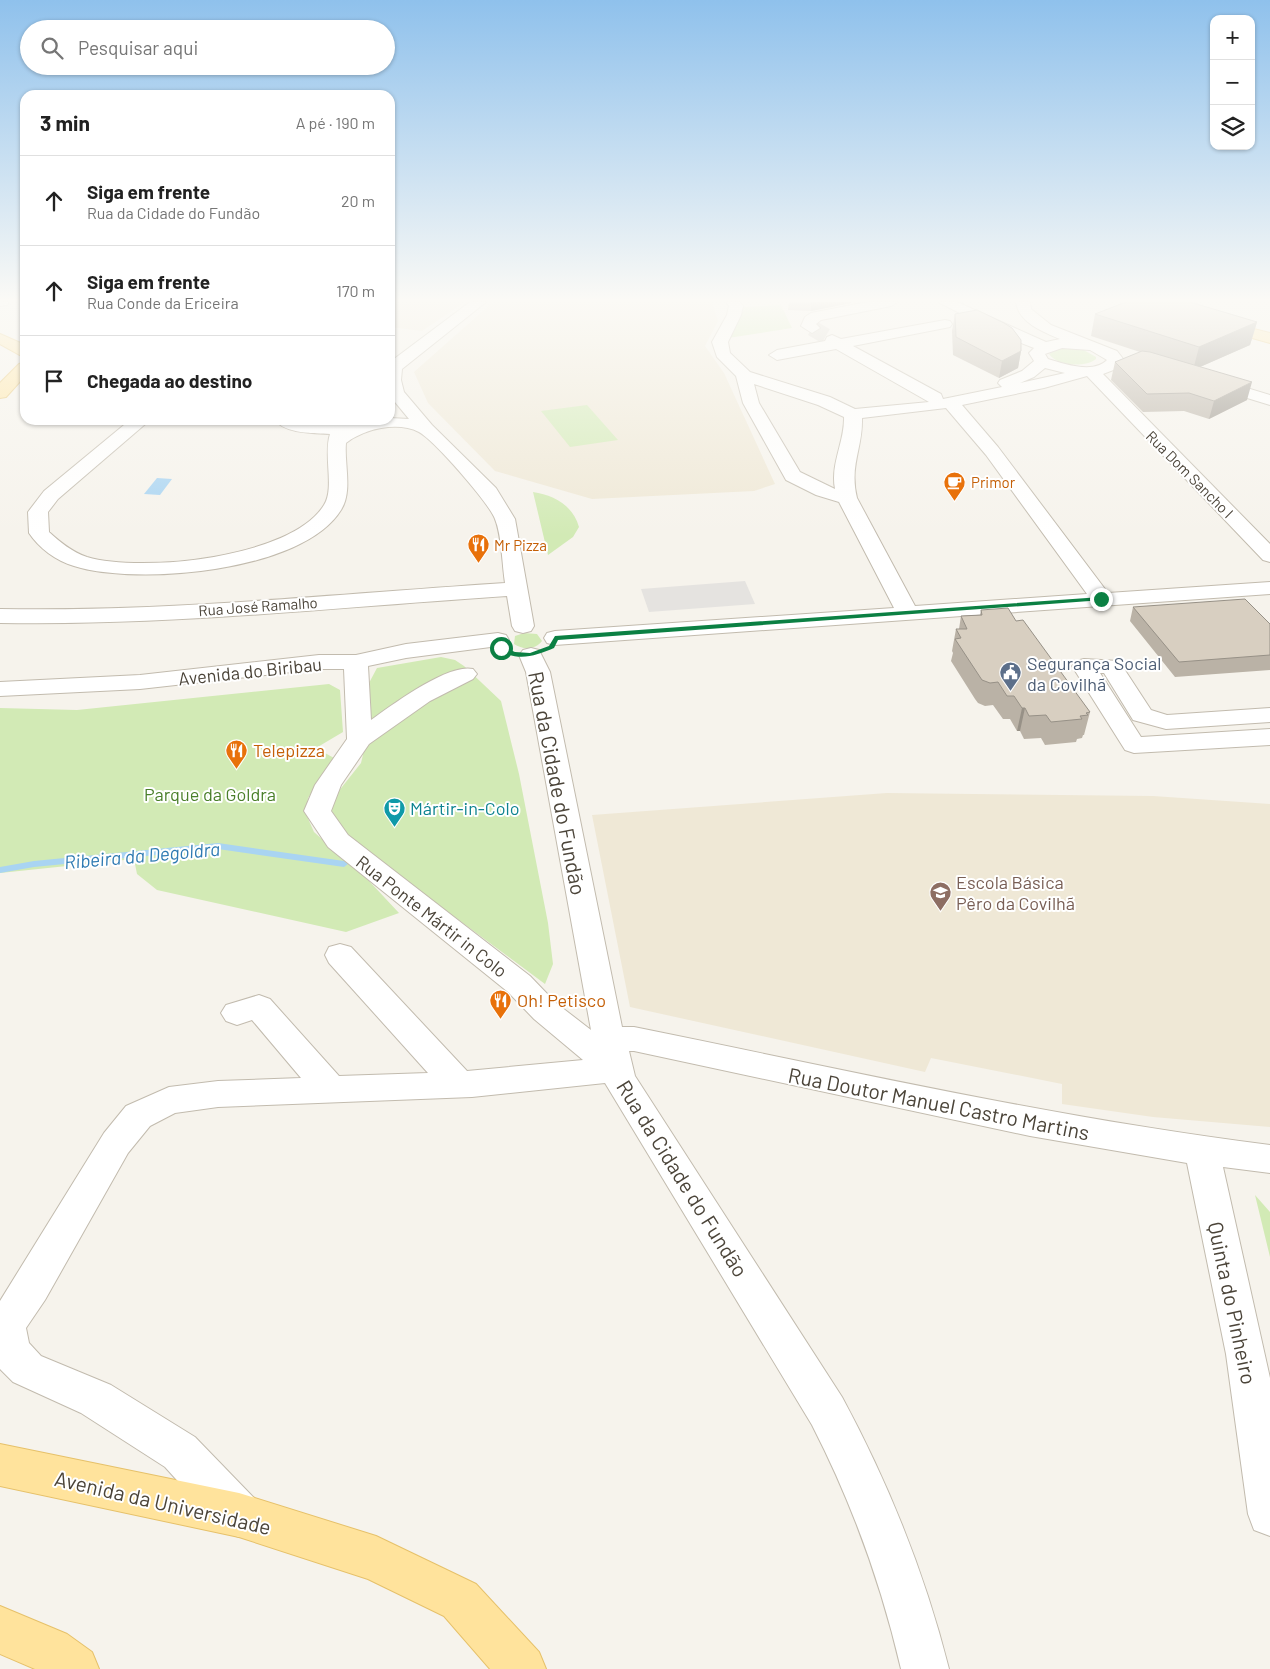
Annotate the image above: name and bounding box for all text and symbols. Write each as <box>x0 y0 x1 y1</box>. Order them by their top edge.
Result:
map controls <box>1210 15 1255 150</box>
button: + <box>1210 15 1255 60</box>
search box <box>20 20 395 75</box>
icon: search <box>38 34 66 62</box>
text: Pesquisar aqui <box>78 36 198 59</box>
button: − <box>1210 60 1255 105</box>
button: layers <box>1210 105 1255 150</box>
text: 3 min <box>40 110 90 135</box>
text: A pé · 190 m <box>296 113 375 132</box>
text: Siga em frente <box>87 180 210 203</box>
icon: ahead <box>40 187 68 215</box>
text: 20 m <box>341 191 375 210</box>
text: Rua da Cidade do Fundão <box>87 203 260 222</box>
text: Siga em frente <box>87 270 210 293</box>
icon: ahead <box>40 277 68 305</box>
text: 170 m <box>336 281 375 300</box>
text: Rua Conde da Ericeira <box>87 293 239 312</box>
icon: arrive <box>40 367 68 395</box>
text: Chegada ao destino <box>87 369 252 392</box>
street label: Rua Dom Sancho I <box>1143 427 1237 521</box>
cafe icon: Primor <box>943 470 967 501</box>
place label: Primor <box>971 473 1016 491</box>
restaurant icon: Mr Pizza <box>466 533 490 564</box>
place label: Mr Pizza <box>494 536 547 554</box>
route end <box>1090 588 1113 611</box>
street label: Rua José Ramalho <box>198 593 318 619</box>
route start <box>490 637 513 660</box>
place label: Segurança Social da Covilhã <box>1027 652 1161 695</box>
street label: Avenida do Biribau <box>177 653 323 689</box>
public building icon: Segurança Social da Covilhã <box>999 661 1023 692</box>
street label: Rua da Cidade do Fundão <box>524 669 592 897</box>
restaurant icon: Telepizza <box>225 738 249 769</box>
place label: Telepizza <box>253 739 325 761</box>
park label: Parque da Goldra <box>144 783 276 805</box>
theatre icon: Mártir-in-Colo <box>382 796 406 827</box>
place label: Mártir-in-Colo <box>410 797 519 819</box>
water label: Ribeira da Degoldra <box>63 837 221 873</box>
street label: Rua Ponte Mártir in Colo <box>352 850 512 982</box>
place label: Escola Básica Pêro da Covilhã <box>956 871 1075 914</box>
school or university icon: Escola Básica Pêro da Covilhã <box>928 880 952 911</box>
restaurant icon: Oh! Petisco <box>489 988 513 1019</box>
place label: Oh! Petisco <box>517 989 606 1011</box>
street label: Rua Doutor Manuel Castro Martins <box>786 1062 1092 1144</box>
street label: Rua da Cidade do Fundão <box>612 1075 754 1281</box>
street label: Quinta do Pinheiro <box>1204 1219 1262 1387</box>
street label: Avenida da Universidade <box>52 1465 274 1539</box>

